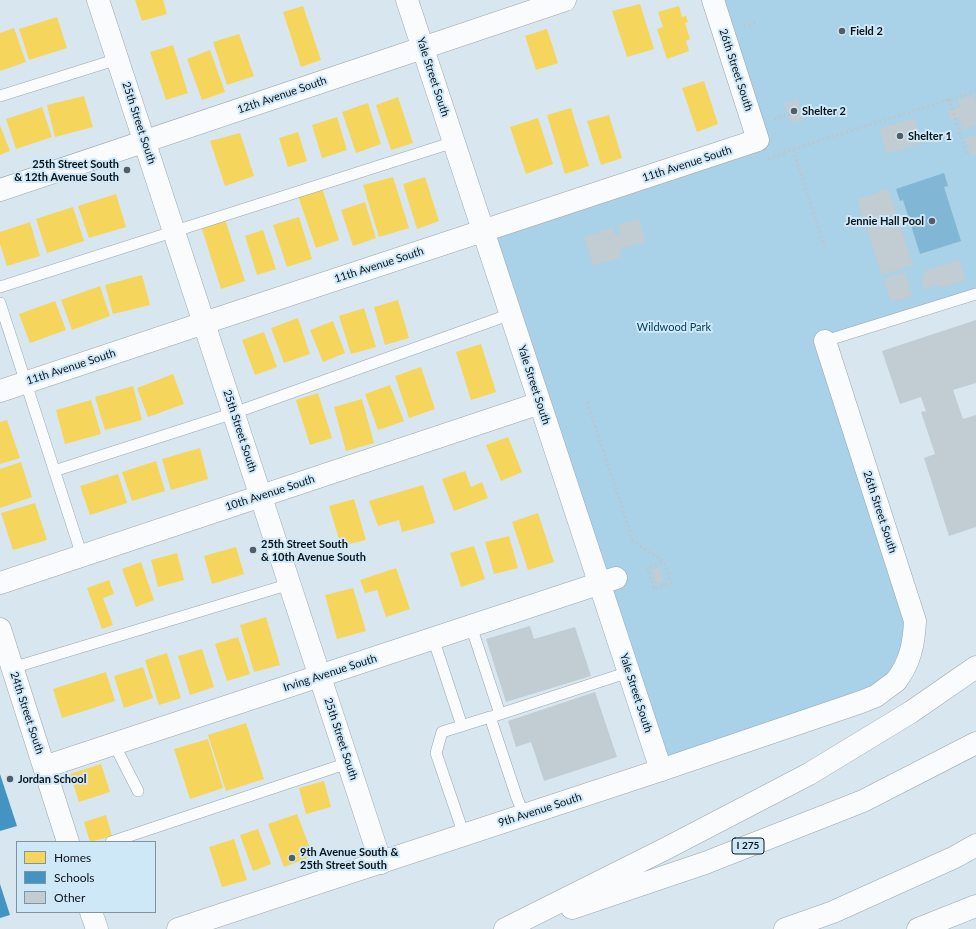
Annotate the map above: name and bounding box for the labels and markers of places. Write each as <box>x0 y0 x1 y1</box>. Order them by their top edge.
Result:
place label: Field 2 <box>850 24 883 38</box>
marker: Field 2 <box>837 26 847 36</box>
place label: Shelter 2 <box>802 104 846 118</box>
marker: Shelter 2 <box>789 106 799 116</box>
place label: Shelter 1 <box>908 129 952 143</box>
marker: Shelter 1 <box>895 131 905 141</box>
place label: 25th Street South & 12th Avenue South <box>14 157 119 183</box>
marker: 25th Street South & 12th Avenue South <box>122 165 132 175</box>
place label: Jennie Hall Pool <box>846 214 924 228</box>
marker: Jennie Hall Pool <box>927 216 937 226</box>
place label: 25th Street South & 10th Avenue South <box>261 537 366 563</box>
marker: 25th Street South & 10th Avenue South <box>248 545 258 555</box>
place label: Jordan School <box>18 772 86 786</box>
marker: Jordan School <box>5 774 15 784</box>
place label: 9th Avenue South & 25th Street South <box>300 845 398 871</box>
marker: 9th Avenue South & 25th Street South <box>287 853 297 863</box>

